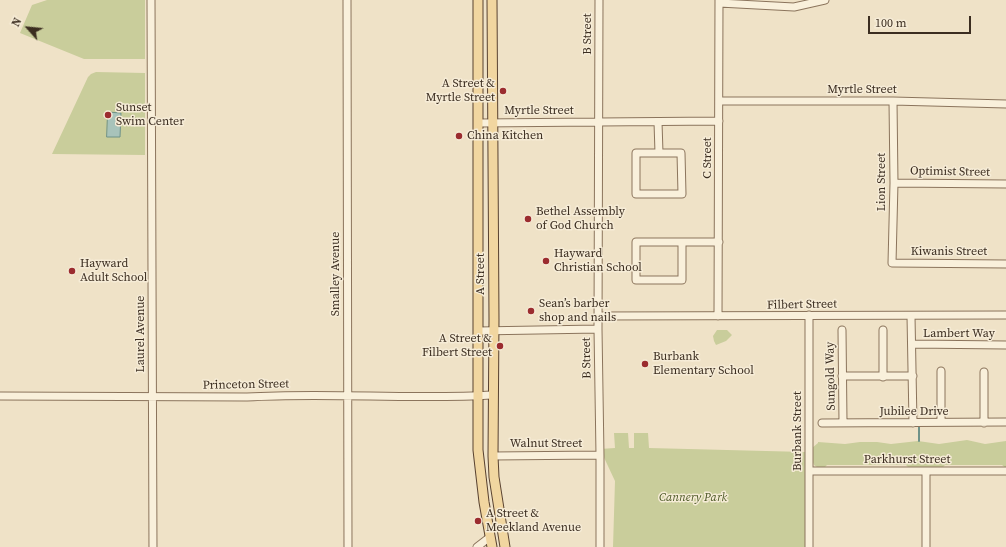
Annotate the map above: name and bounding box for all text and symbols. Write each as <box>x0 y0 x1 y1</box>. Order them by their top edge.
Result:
north arrow <box>8 8 48 48</box>
scale bar <box>870 8 973 34</box>
street label: B Street <box>581 13 595 55</box>
text: N <box>8 15 25 29</box>
text: 100 m <box>875 15 907 31</box>
place label: A Street & Myrtle Street <box>426 77 495 105</box>
street label: Myrtle Street <box>827 83 897 97</box>
marker: A Street & Myrtle Street <box>498 86 508 96</box>
place label: Sunset Swim Center <box>116 101 184 129</box>
street label: Myrtle Street <box>504 104 574 118</box>
marker: Sunset Swim Center <box>103 110 113 120</box>
place label: China Kitchen <box>467 129 543 143</box>
marker: China Kitchen <box>454 131 464 141</box>
street label: C Street <box>701 137 715 179</box>
street label: Lion Street <box>875 153 889 211</box>
street label: Optimist Street <box>910 164 990 180</box>
place label: Bethel Assembly of God Church <box>536 205 625 233</box>
marker: Bethel Assembly of God Church <box>523 214 533 224</box>
street label: Smalley Avenue <box>329 232 343 316</box>
street label: Kiwanis Street <box>911 245 987 259</box>
place label: Hayward Christian School <box>554 247 642 275</box>
street label: A Street <box>474 253 488 295</box>
marker: Hayward Christian School <box>541 256 551 266</box>
place label: Hayward Adult School <box>80 257 147 285</box>
marker: Hayward Adult School <box>67 266 77 276</box>
street label: Laurel Avenue <box>134 296 148 372</box>
place label: Sean’s barber shop and nails <box>539 297 616 325</box>
street label: Filbert Street <box>767 297 837 313</box>
marker: Sean’s barber shop and nails <box>526 306 536 316</box>
street label: Lambert Way <box>923 327 995 341</box>
place label: A Street & Filbert Street <box>422 332 492 360</box>
street label: B Street <box>579 337 595 379</box>
marker: A Street & Filbert Street <box>495 341 505 351</box>
street label: Sungold Way <box>823 341 839 411</box>
place label: Burbank Elementary School <box>653 350 754 378</box>
marker: Burbank Elementary School <box>640 359 650 369</box>
street label: Princeton Street <box>203 377 289 393</box>
street label: Burbank Street <box>791 391 805 471</box>
street label: Jubilee Drive <box>879 405 949 419</box>
street label: Walnut Street <box>510 437 582 451</box>
street label: Parkhurst Street <box>864 453 950 467</box>
park label: Cannery Park <box>659 491 727 505</box>
place label: A Street & Meekland Avenue <box>486 507 581 535</box>
marker: A Street & Meekland Avenue <box>473 516 483 526</box>

